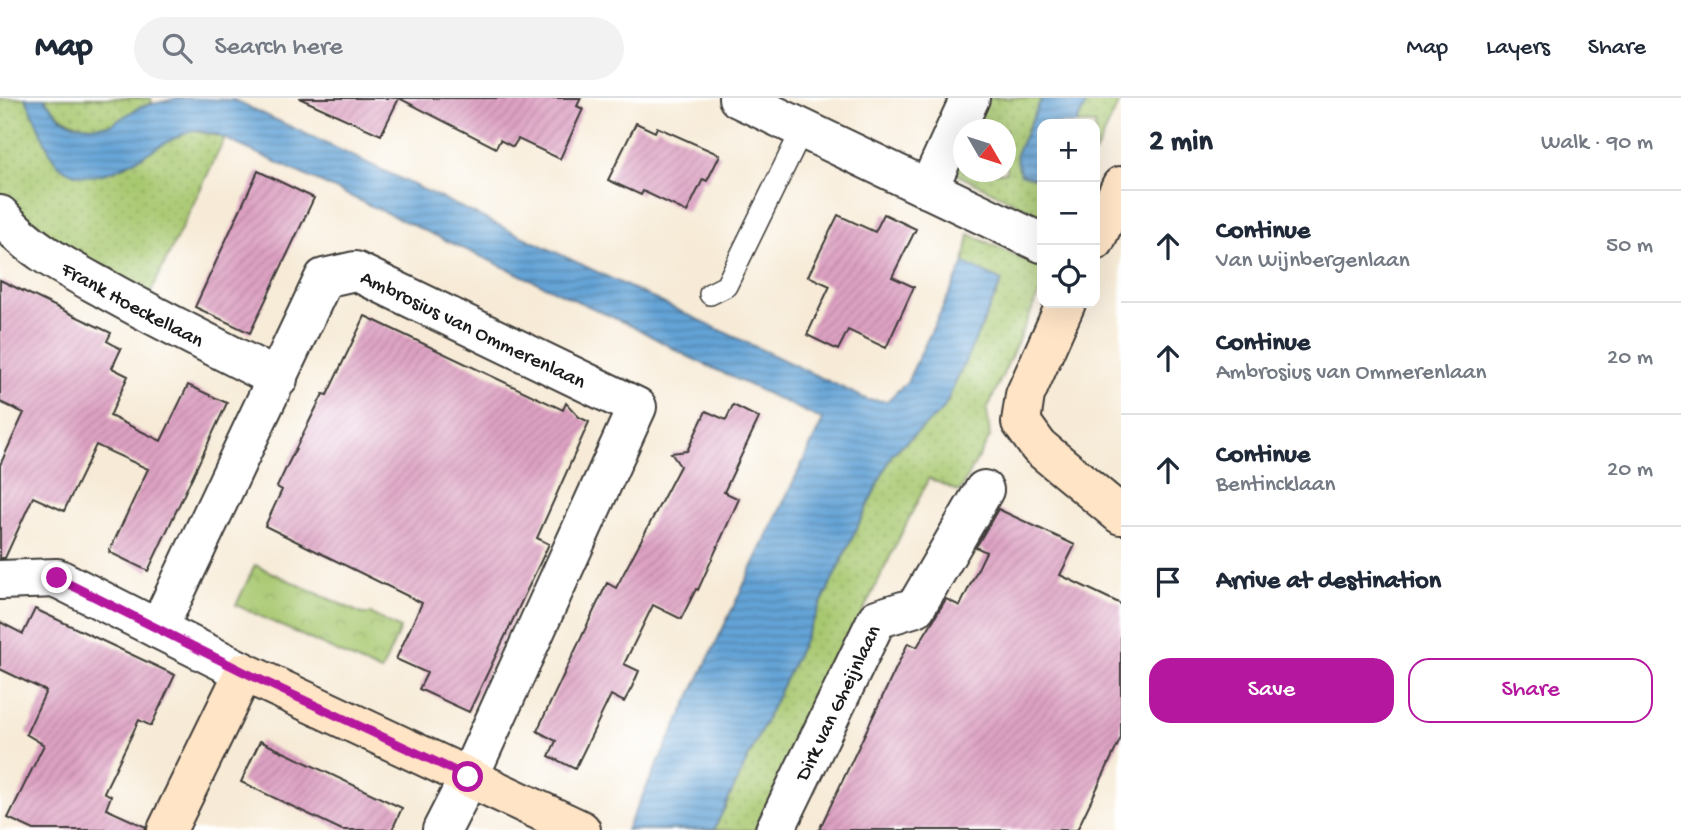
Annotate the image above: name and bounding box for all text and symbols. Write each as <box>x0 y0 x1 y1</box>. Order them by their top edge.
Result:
search box <box>134 17 624 80</box>
text: Map <box>35 29 92 67</box>
icon: search <box>158 29 196 67</box>
text: Search here <box>214 33 343 64</box>
text: Map <box>1406 34 1448 63</box>
text: Layers <box>1486 34 1550 63</box>
text: Share <box>1588 34 1646 63</box>
north arrow <box>953 119 1016 182</box>
map controls <box>1037 119 1100 308</box>
button: + <box>1037 119 1100 182</box>
text: 2 min <box>1149 126 1213 161</box>
text: Walk · 90 m <box>1541 130 1653 157</box>
button: − <box>1037 182 1100 245</box>
text: Continue <box>1216 217 1310 248</box>
icon: ahead <box>1149 227 1187 265</box>
text: 50 m <box>1606 233 1653 260</box>
button: locate <box>1037 245 1100 308</box>
text: Van Wijnbergenlaan <box>1216 248 1410 275</box>
street label: Frank Hoeckellaan <box>55 258 207 355</box>
street label: Ambrosius van Ommerenlaan <box>355 266 589 396</box>
text: Continue <box>1216 329 1310 360</box>
icon: ahead <box>1149 339 1187 377</box>
text: 20 m <box>1607 345 1653 372</box>
text: Ambrosius van Ommerenlaan <box>1216 360 1486 387</box>
text: Continue <box>1216 441 1310 472</box>
icon: ahead <box>1149 451 1187 489</box>
text: 20 m <box>1607 457 1653 484</box>
text: Bentincklaan <box>1216 472 1335 499</box>
route end <box>41 562 72 593</box>
icon: arrive <box>1149 563 1187 601</box>
text: Arrive at destination <box>1216 567 1441 598</box>
street label: Dirk van Gheijnlaan <box>791 622 888 787</box>
button: Save <box>1149 658 1394 723</box>
button: Share <box>1408 658 1653 723</box>
route start <box>452 761 483 792</box>

